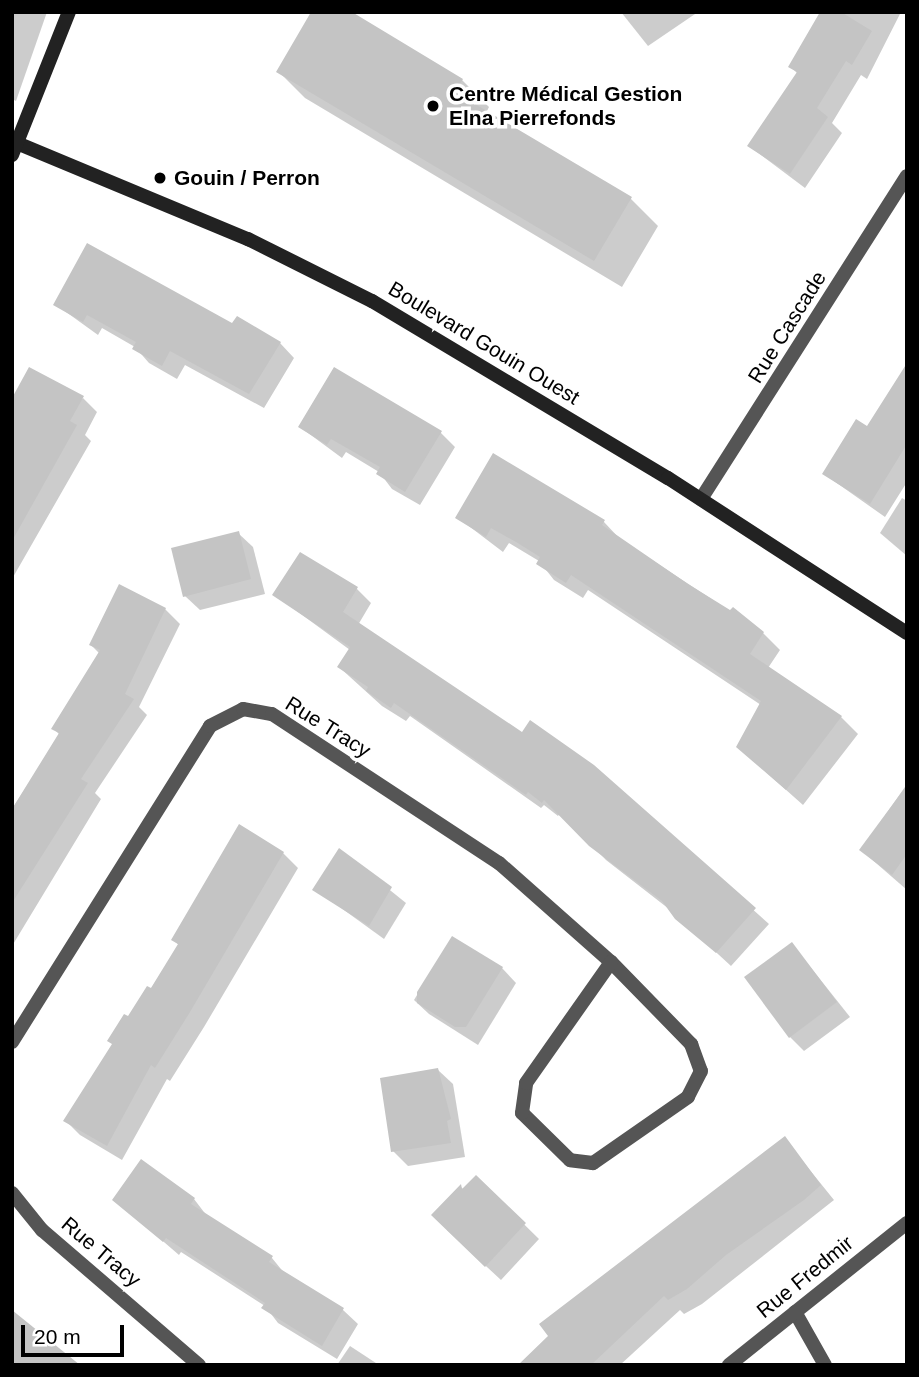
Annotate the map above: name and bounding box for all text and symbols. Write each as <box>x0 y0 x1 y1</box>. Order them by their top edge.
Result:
place label: Centre Médical Gestion Elna Pierrefonds <box>449 81 682 131</box>
marker: Centre Médical Gestion Elna Pierrefonds <box>423 96 443 116</box>
place label: Gouin / Perron <box>174 165 320 191</box>
marker: Gouin / Perron <box>152 170 168 186</box>
street label: Rue Cascade <box>743 266 831 388</box>
street label: Boulevard Gouin Ouest <box>384 276 584 410</box>
street label: Rue Tracy <box>281 691 375 763</box>
street label: Rue Tracy <box>56 1211 146 1293</box>
street label: Rue Fredmir <box>752 1230 858 1324</box>
scale bar <box>24 1310 128 1354</box>
text: 20 m <box>34 1325 81 1348</box>

